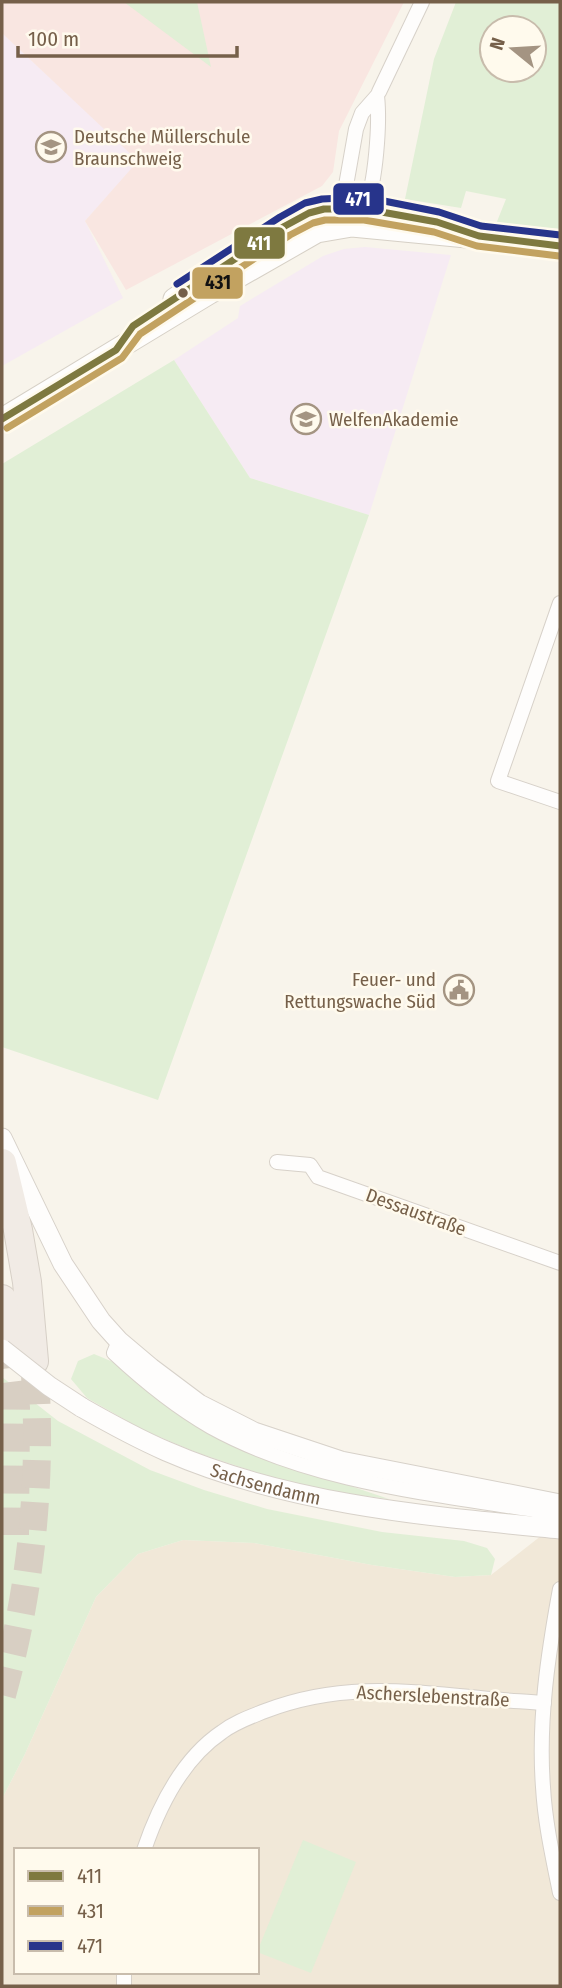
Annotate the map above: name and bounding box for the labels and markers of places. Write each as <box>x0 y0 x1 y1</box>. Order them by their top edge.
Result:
place label: Deutsche Müllerschule Braunschweig <box>74 125 250 170</box>
school or university icon: Deutsche Müllerschule Braunschweig <box>34 130 68 164</box>
unlabelled marker <box>176 286 190 300</box>
school or university icon: WelfenAkademie <box>289 402 323 436</box>
place label: WelfenAkademie <box>329 408 459 431</box>
place label: Feuer- und Rettungswache Süd <box>284 968 436 1013</box>
public building icon: Feuer- und Rettungswache Süd <box>442 973 476 1007</box>

